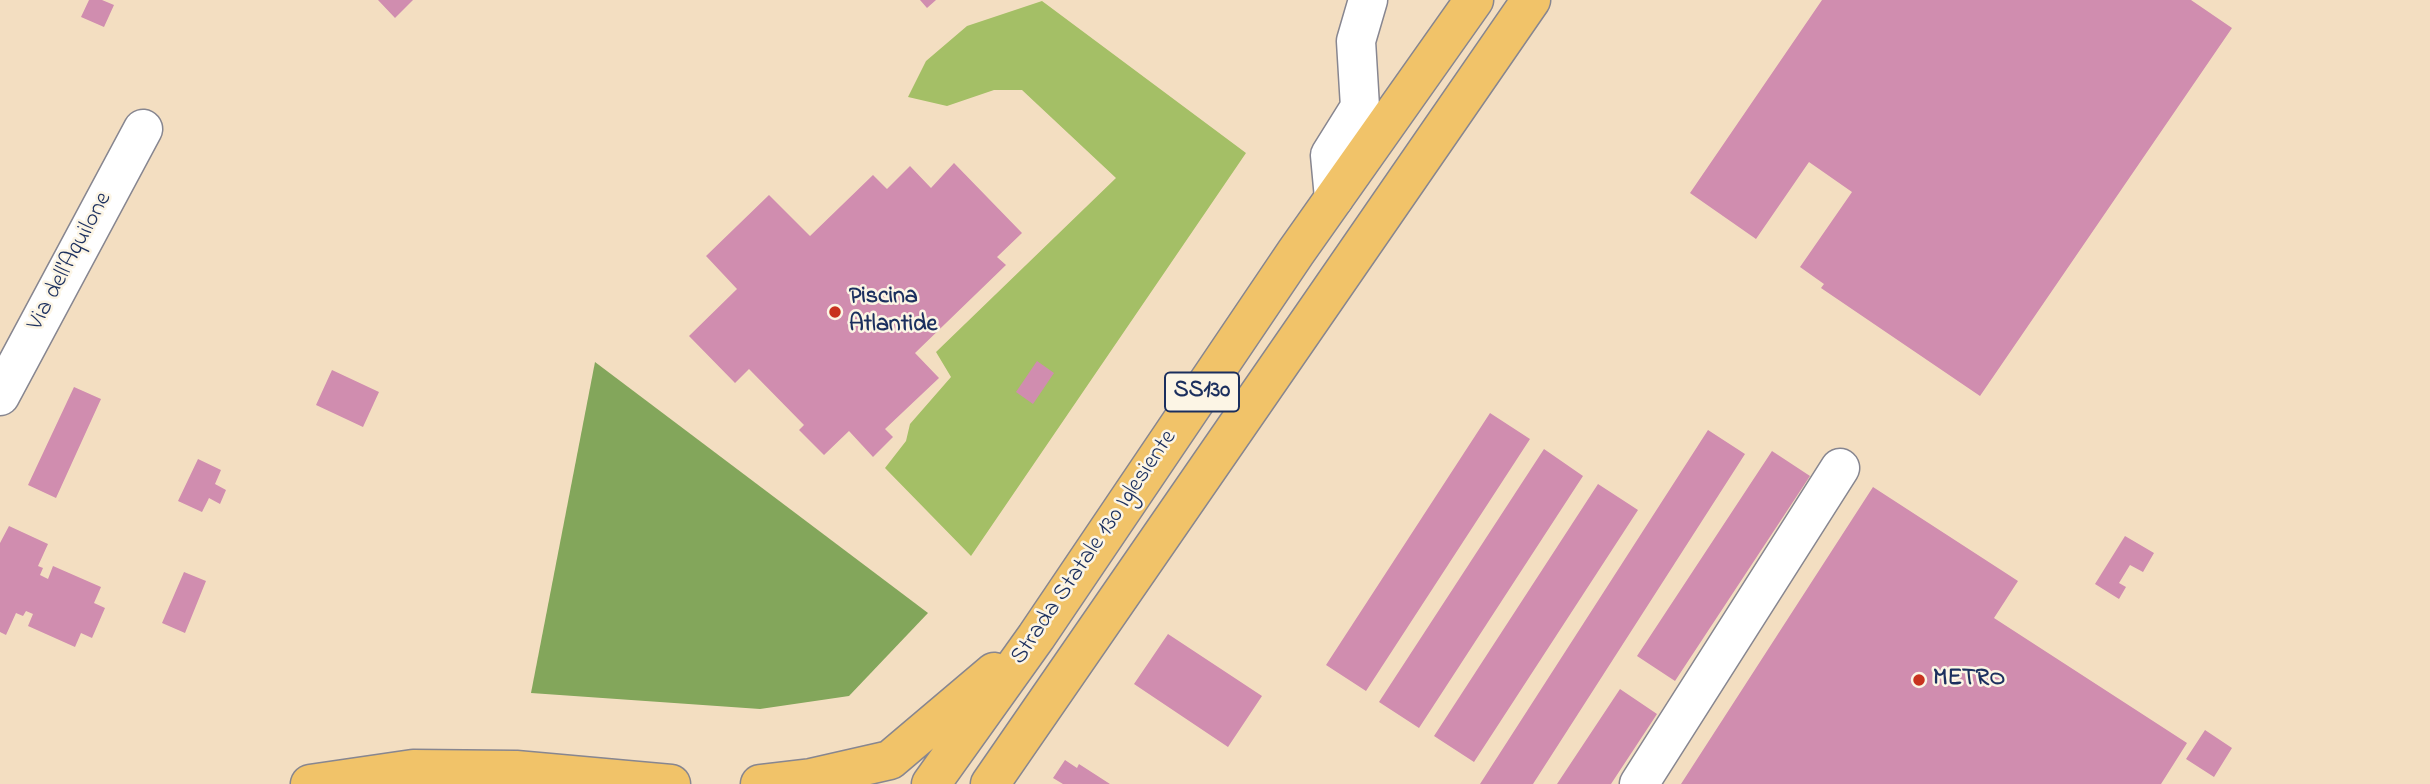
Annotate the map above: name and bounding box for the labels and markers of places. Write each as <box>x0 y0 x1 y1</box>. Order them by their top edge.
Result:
place label: Piscina Atlantide <box>849 284 937 340</box>
marker: Piscina Atlantide <box>827 304 843 320</box>
place label: METRO <box>1933 666 2005 694</box>
marker: METRO <box>1911 672 1927 688</box>

